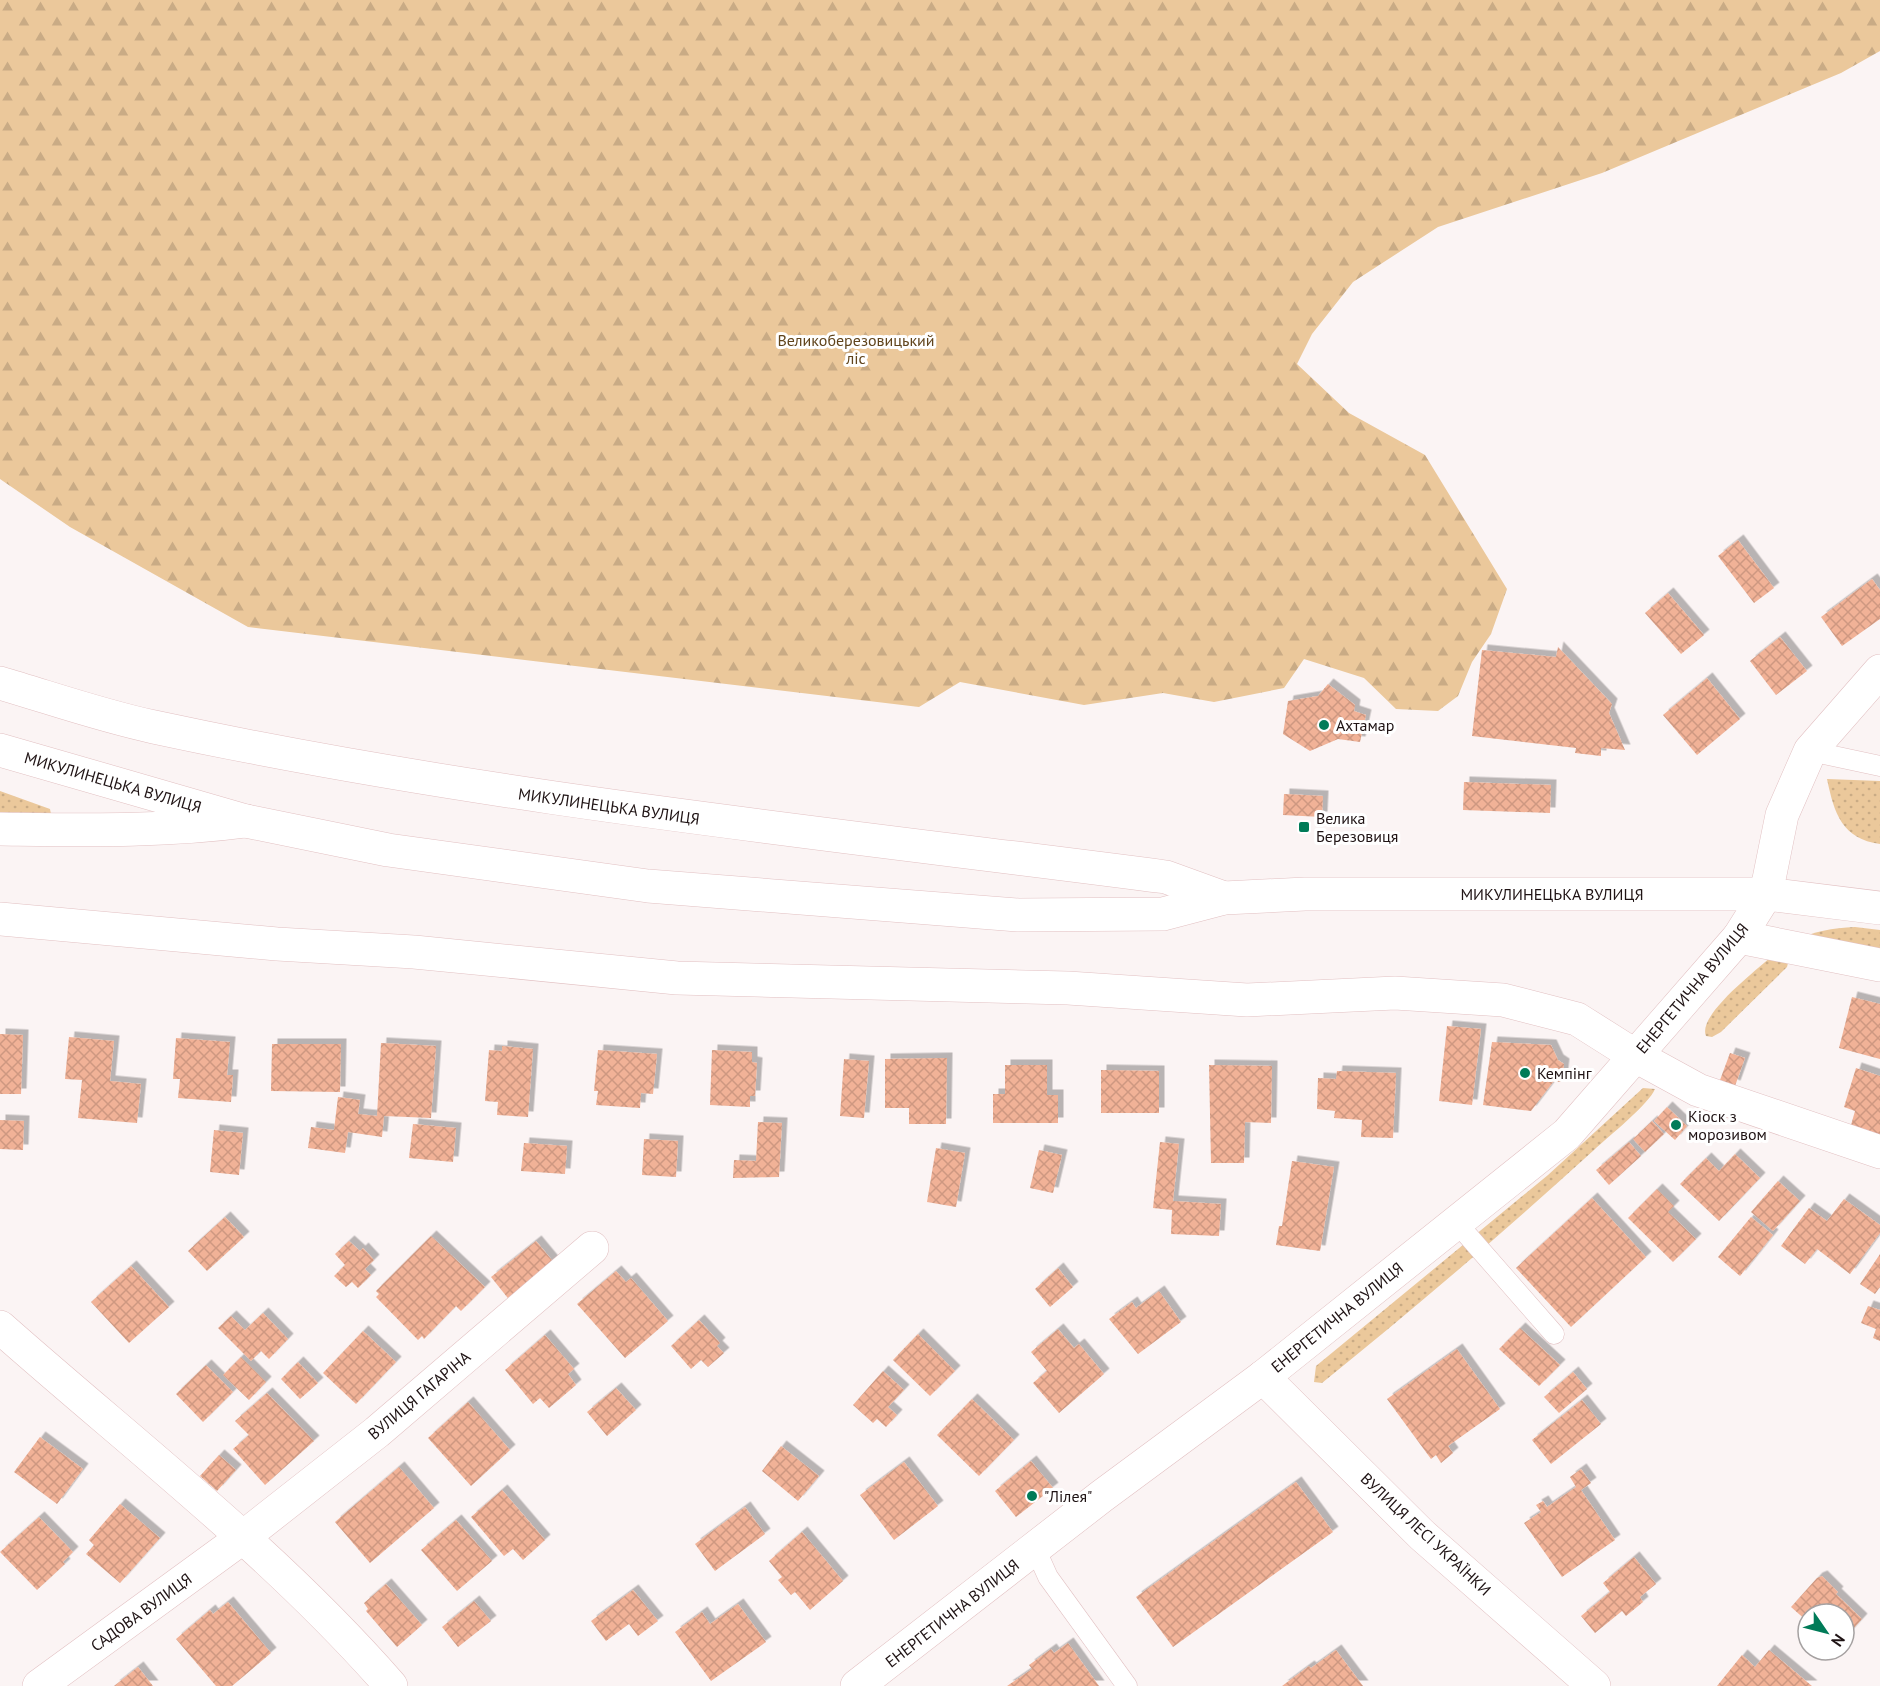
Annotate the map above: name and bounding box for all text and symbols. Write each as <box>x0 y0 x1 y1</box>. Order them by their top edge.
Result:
park label: Великоберезовицький ліс <box>777 330 935 368</box>
place label: Ахтамар <box>1336 715 1394 735</box>
marker: Ахтамар <box>1317 718 1331 732</box>
street label: МИКУЛИНЕЦЬКА ВУЛИЦЯ <box>22 747 204 817</box>
street label: МИКУЛИНЕЦЬКА ВУЛИЦЯ <box>517 783 701 829</box>
place label: Велика Березовиця <box>1316 808 1398 846</box>
marker: Велика Березовиця <box>1297 820 1311 834</box>
street label: МИКУЛИНЕЦЬКА ВУЛИЦЯ <box>1460 884 1644 904</box>
street label: ЕНЕРГЕТИЧНА ВУЛИЦЯ <box>1632 919 1752 1057</box>
place label: Кемпінг <box>1537 1063 1592 1083</box>
marker: Кемпінг <box>1518 1066 1532 1080</box>
place label: Кіоск з морозивом <box>1688 1106 1767 1144</box>
marker: Кіоск з морозивом <box>1669 1118 1683 1132</box>
street label: ЕНЕРГЕТИЧНА ВУЛИЦЯ <box>1267 1258 1407 1376</box>
street label: ВУЛИЦЯ ГАГАРІНА <box>364 1346 475 1444</box>
street label: ВУЛИЦЯ ЛЕСІ УКРАЇНКИ <box>1357 1468 1495 1600</box>
place label: "Лілея" <box>1044 1486 1092 1506</box>
marker: "Лілея" <box>1025 1489 1039 1503</box>
street label: ЕНЕРГЕТИЧНА ВУЛИЦЯ <box>881 1555 1023 1671</box>
street label: САДОВА ВУЛИЦЯ <box>86 1569 196 1655</box>
north arrow <box>1796 1602 1856 1662</box>
text: N <box>1827 1631 1849 1651</box>

